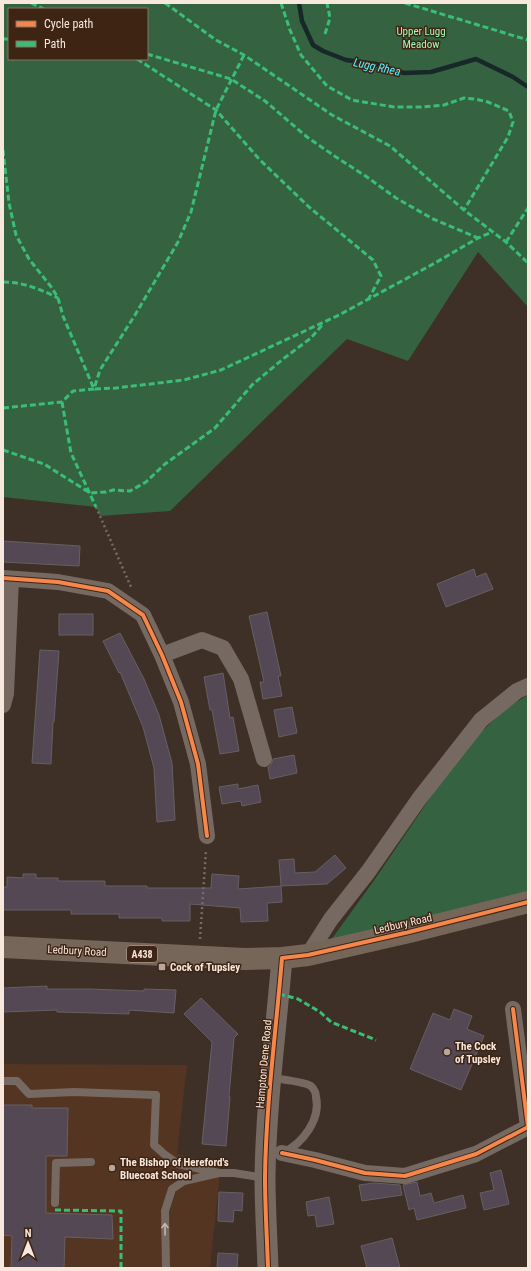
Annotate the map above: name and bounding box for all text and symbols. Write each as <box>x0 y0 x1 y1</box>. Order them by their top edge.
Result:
legend <box>8 8 148 60</box>
text: Cycle path <box>44 17 94 31</box>
park label: Upper Lugg Meadow <box>396 25 446 51</box>
text: Path <box>44 37 66 51</box>
water label: Lugg Rhea <box>352 55 402 79</box>
street label: Ledbury Road <box>373 911 433 937</box>
street label: Ledbury Road <box>47 943 107 959</box>
road number: A438 <box>127 946 157 962</box>
place label: Cock of Tupsley <box>170 961 240 974</box>
marker: Cock of Tupsley <box>157 962 167 972</box>
street label: Hampton Dene Road <box>254 1019 274 1109</box>
place label: The Cock of Tupsley <box>455 1040 501 1066</box>
marker: The Cock of Tupsley <box>442 1047 452 1057</box>
place label: The Bishop of Hereford's Bluecoat School <box>120 1156 229 1182</box>
marker: The Bishop of Hereford's Bluecoat School <box>107 1163 117 1173</box>
north arrow <box>8 1223 48 1263</box>
one-way arrow <box>161 1223 169 1236</box>
text: N <box>25 1227 32 1240</box>

